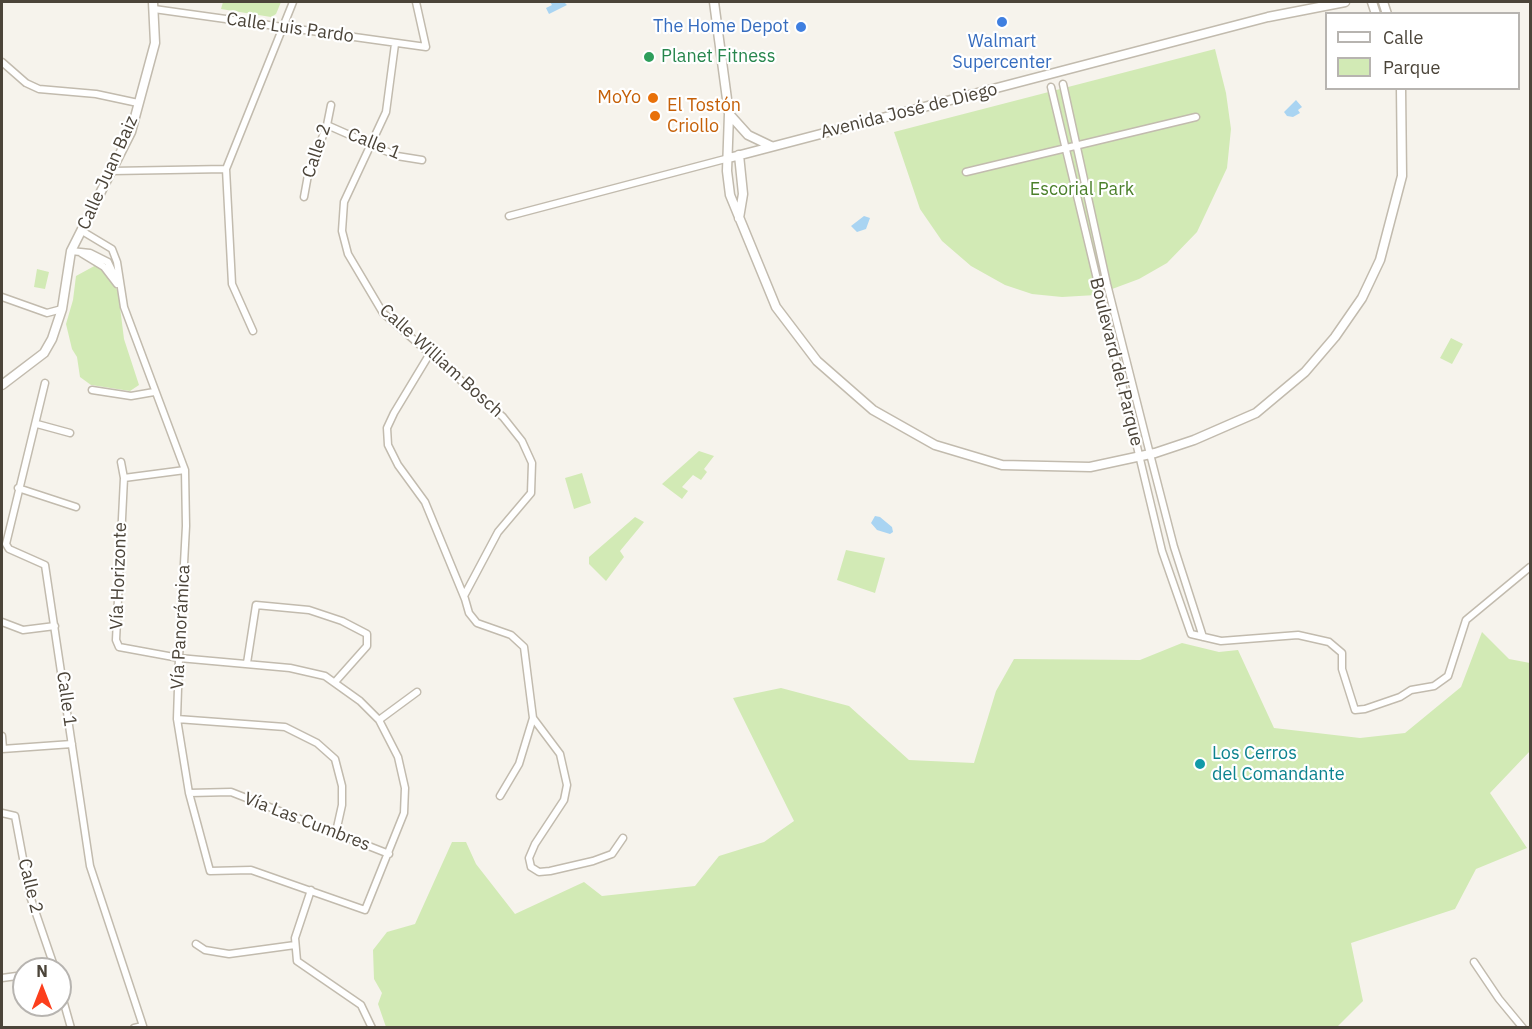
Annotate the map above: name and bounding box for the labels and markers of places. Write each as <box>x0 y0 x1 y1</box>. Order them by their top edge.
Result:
marker: Walmart Supercenter <box>995 15 1009 29</box>
place label: The Home Depot <box>653 16 789 38</box>
marker: The Home Depot <box>794 20 808 34</box>
place label: Walmart Supercenter <box>952 31 1052 74</box>
place label: Planet Fitness <box>661 46 775 68</box>
marker: Planet Fitness <box>642 50 656 64</box>
place label: MoYo <box>597 87 641 109</box>
marker: MoYo <box>646 91 660 105</box>
place label: El Tostón Criollo <box>667 95 741 138</box>
marker: El Tostón Criollo <box>648 109 662 123</box>
place label: Los Cerros del Comandante <box>1212 743 1345 786</box>
marker: Los Cerros del Comandante <box>1193 757 1207 771</box>

